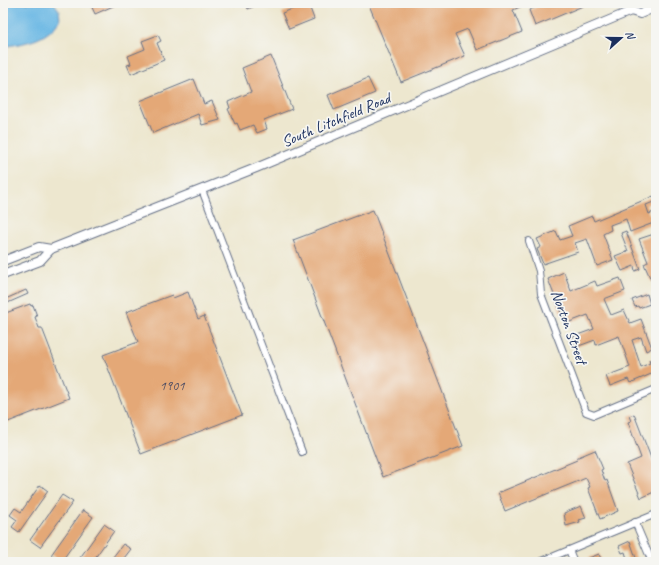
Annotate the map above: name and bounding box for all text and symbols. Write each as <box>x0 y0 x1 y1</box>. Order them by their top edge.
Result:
north arrow <box>601 18 641 58</box>
text: N <box>623 29 639 42</box>
street label: South Litchfield Road <box>279 87 396 152</box>
street label: Norton Street <box>546 287 593 370</box>
house number: 1901 <box>159 377 185 394</box>

